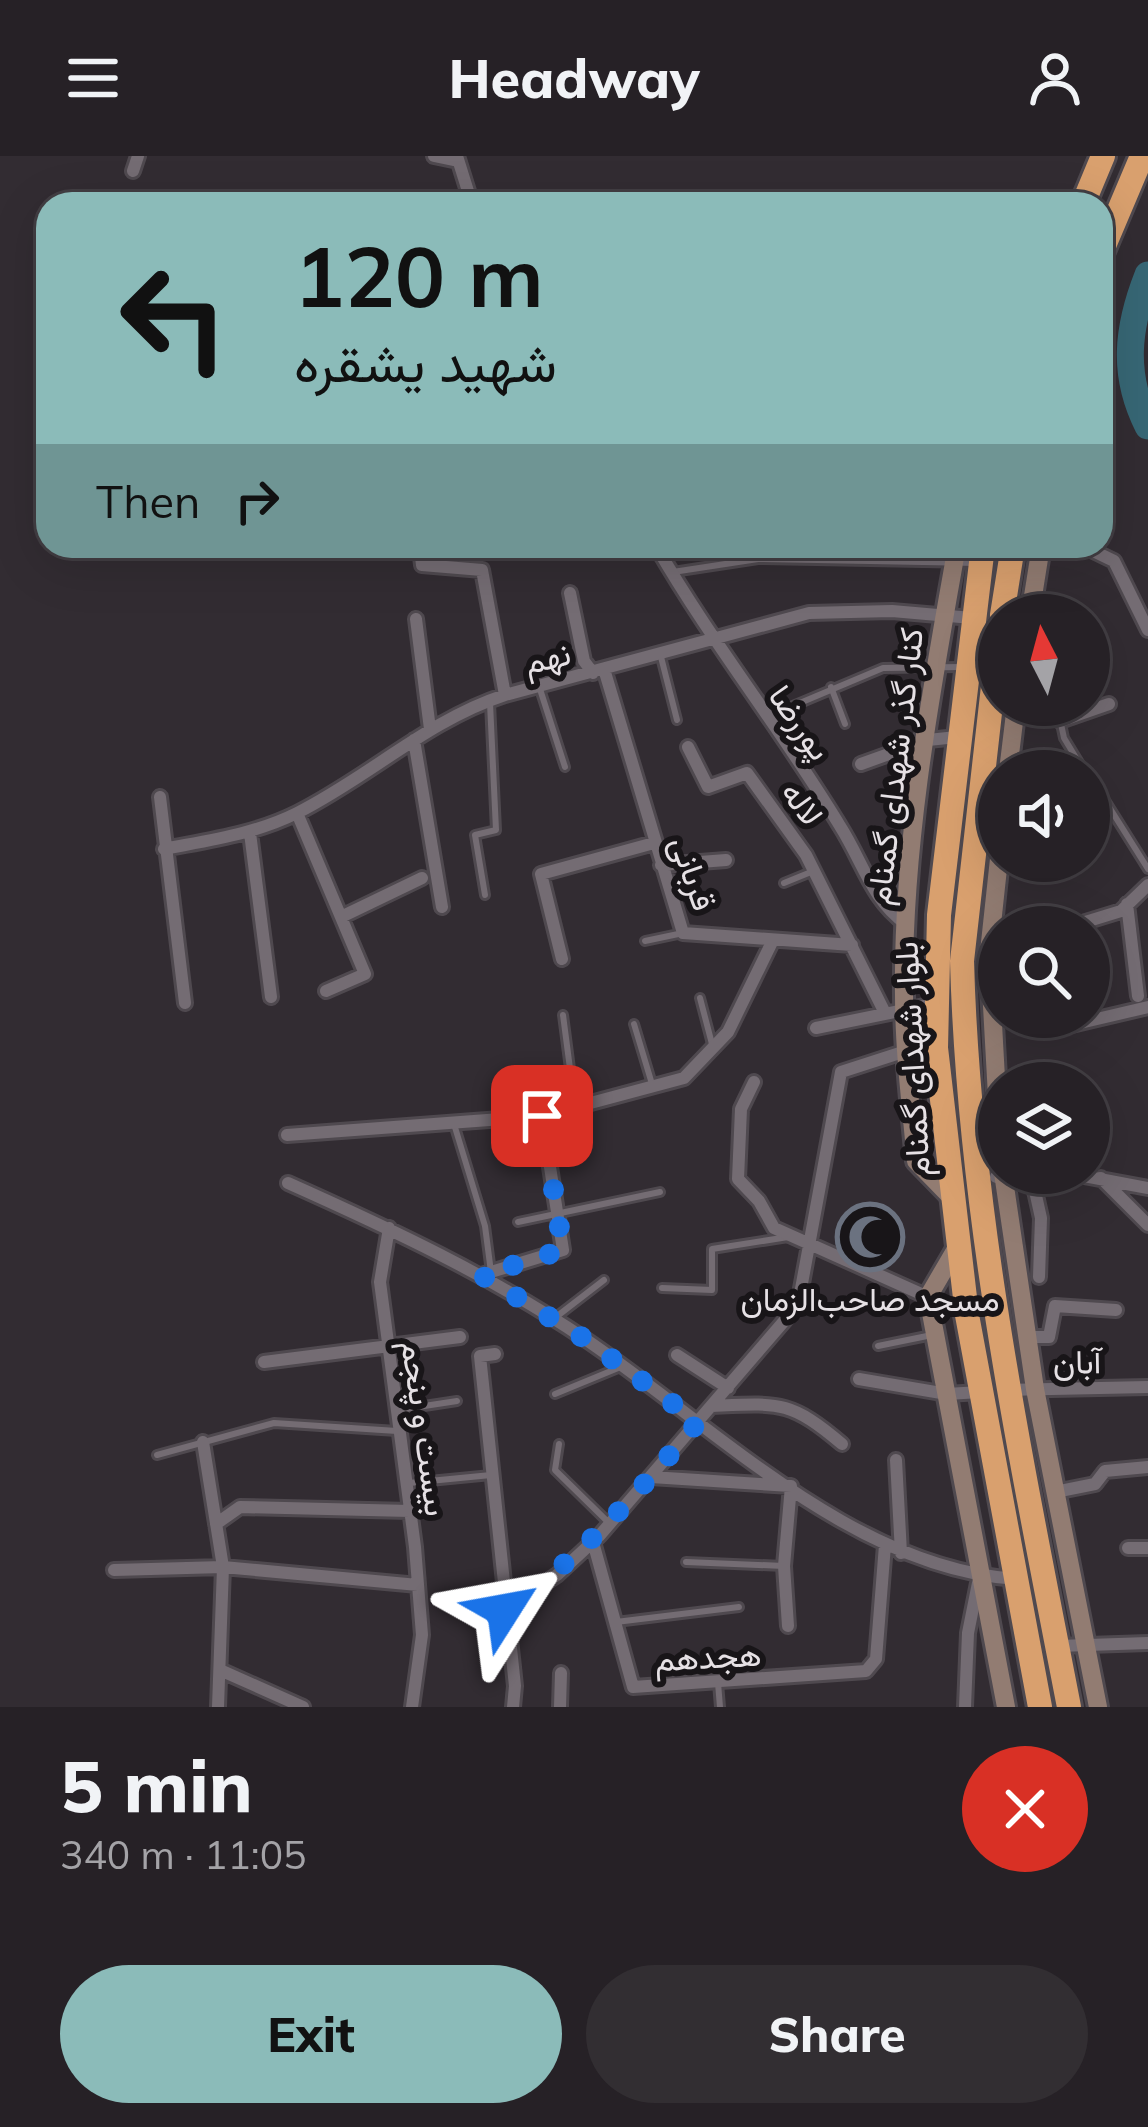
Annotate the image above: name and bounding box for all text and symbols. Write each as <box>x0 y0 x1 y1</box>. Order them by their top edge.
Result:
text: Headway <box>448 44 700 112</box>
icon: menu <box>60 45 126 111</box>
icon: person <box>1022 45 1088 111</box>
text: 120 m <box>294 223 544 328</box>
icon: left <box>96 240 252 396</box>
text: شهید یشقره <box>294 328 557 396</box>
icon: right <box>224 468 290 534</box>
text: Then <box>96 473 200 529</box>
north arrow <box>978 594 1110 726</box>
map controls <box>978 594 1110 1194</box>
street label: کنار گذر شهدای گمنام <box>857 625 933 907</box>
street label: نهم <box>519 631 575 684</box>
street label: پوررضا <box>758 676 841 769</box>
button: sound <box>978 750 1110 882</box>
street label: لاله <box>773 773 833 833</box>
street label: قربانی <box>661 830 726 916</box>
button: search <box>978 906 1110 1038</box>
street label: بلوار شهدای گمنام <box>884 940 940 1177</box>
button: layers <box>978 1062 1110 1194</box>
pin <box>491 1065 593 1167</box>
icon: arrive <box>509 1083 575 1149</box>
mosque icon: مسجد صاحب‌الزمان <box>835 1202 905 1272</box>
place label: مسجد صاحب‌الزمان <box>740 1278 1000 1320</box>
street label: بیست و پنجم <box>390 1338 459 1519</box>
street label: آبان <box>1052 1340 1104 1382</box>
position arrow <box>441 1547 567 1673</box>
street label: هجدهم <box>654 1633 763 1681</box>
text: 5 min <box>60 1740 253 1830</box>
button: close <box>962 1746 1088 1872</box>
text: 340 m · 11:05 <box>60 1830 306 1879</box>
button: Exit <box>60 1965 562 2103</box>
button: Share <box>586 1965 1088 2103</box>

